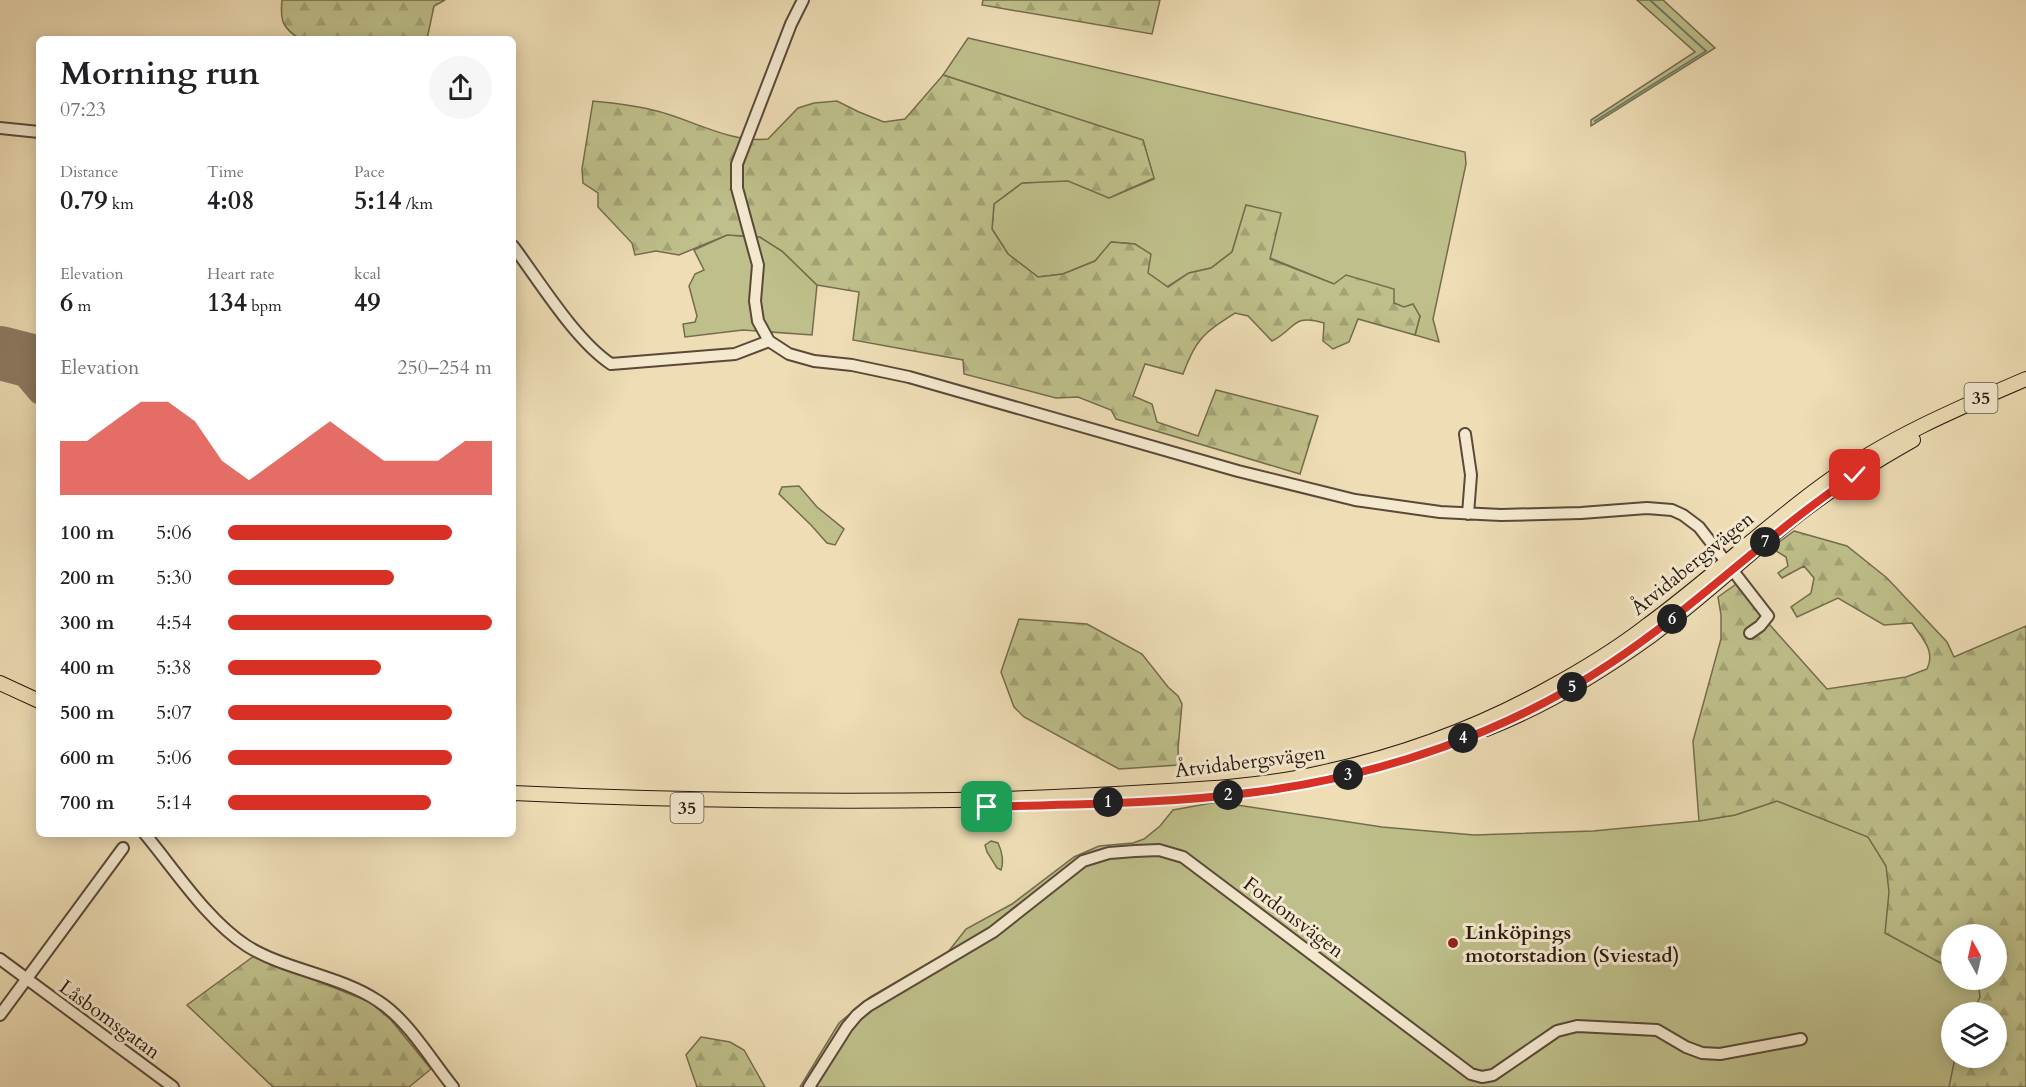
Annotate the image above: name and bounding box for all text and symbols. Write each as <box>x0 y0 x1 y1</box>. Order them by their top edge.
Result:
text: Morning run <box>60 51 260 96</box>
button: share <box>429 56 492 119</box>
text: 07:23 <box>60 96 106 123</box>
text: Distance <box>60 161 118 183</box>
text: Time <box>207 161 244 183</box>
text: Pace <box>354 161 385 183</box>
text: 0.79 <box>60 183 108 218</box>
text: 4:08 <box>207 183 255 218</box>
text: 5:14 <box>354 183 402 218</box>
text: km <box>108 193 134 215</box>
text: /km <box>402 193 433 215</box>
text: Elevation <box>60 263 124 285</box>
text: Heart rate <box>207 263 275 285</box>
text: kcal <box>354 263 381 285</box>
text: 6 <box>60 285 73 320</box>
text: 134 <box>207 285 247 320</box>
text: 49 <box>354 285 381 320</box>
text: m <box>73 295 91 317</box>
text: bpm <box>247 295 282 317</box>
text: Elevation <box>60 354 139 381</box>
text: 250–254 m <box>397 354 492 381</box>
road number: 35 <box>1964 383 1998 413</box>
pin <box>1829 449 1880 500</box>
icon: check <box>1838 458 1871 491</box>
street label: Åtvidabergsvägen <box>1625 505 1760 621</box>
text: 100 m <box>60 519 115 546</box>
text: 5:06 <box>156 519 192 546</box>
pin: 7 <box>1750 527 1780 557</box>
text: 7 <box>1761 531 1769 553</box>
text: 200 m <box>60 564 115 591</box>
text: 5:30 <box>156 564 192 591</box>
pin: 6 <box>1657 604 1687 634</box>
text: 6 <box>1668 608 1676 630</box>
text: 300 m <box>60 609 115 636</box>
text: 4:54 <box>156 609 192 636</box>
text: 400 m <box>60 654 115 681</box>
text: 5:38 <box>156 654 192 681</box>
pin: 5 <box>1557 672 1587 702</box>
text: 5 <box>1568 676 1576 698</box>
text: 500 m <box>60 699 115 726</box>
text: 5:07 <box>156 699 192 726</box>
pin: 4 <box>1448 723 1478 753</box>
text: 4 <box>1459 727 1467 749</box>
street label: Åtvidabergsvägen <box>1173 739 1327 784</box>
text: 600 m <box>60 744 115 771</box>
text: 5:06 <box>156 744 192 771</box>
pin: 3 <box>1333 760 1363 790</box>
text: 3 <box>1344 764 1352 786</box>
pin: 2 <box>1213 780 1243 810</box>
pin <box>961 781 1012 832</box>
text: 2 <box>1224 784 1232 806</box>
pin: 1 <box>1093 787 1123 817</box>
text: 700 m <box>60 789 115 816</box>
text: 5:14 <box>156 789 192 816</box>
icon: arrive <box>970 790 1003 823</box>
text: 1 <box>1104 791 1112 813</box>
road number: 35 <box>670 793 704 823</box>
street label: Fordonsvägen <box>1238 871 1350 965</box>
place label: Linköpings motorstadion (Sviestad) <box>1465 919 1680 969</box>
north arrow <box>1941 924 2007 990</box>
map controls <box>1941 924 2007 1068</box>
marker: Linköpings motorstadion (Sviestad) <box>1446 936 1460 950</box>
street label: Låsbomsgatan <box>54 974 166 1066</box>
button: layers <box>1941 1002 2007 1068</box>

